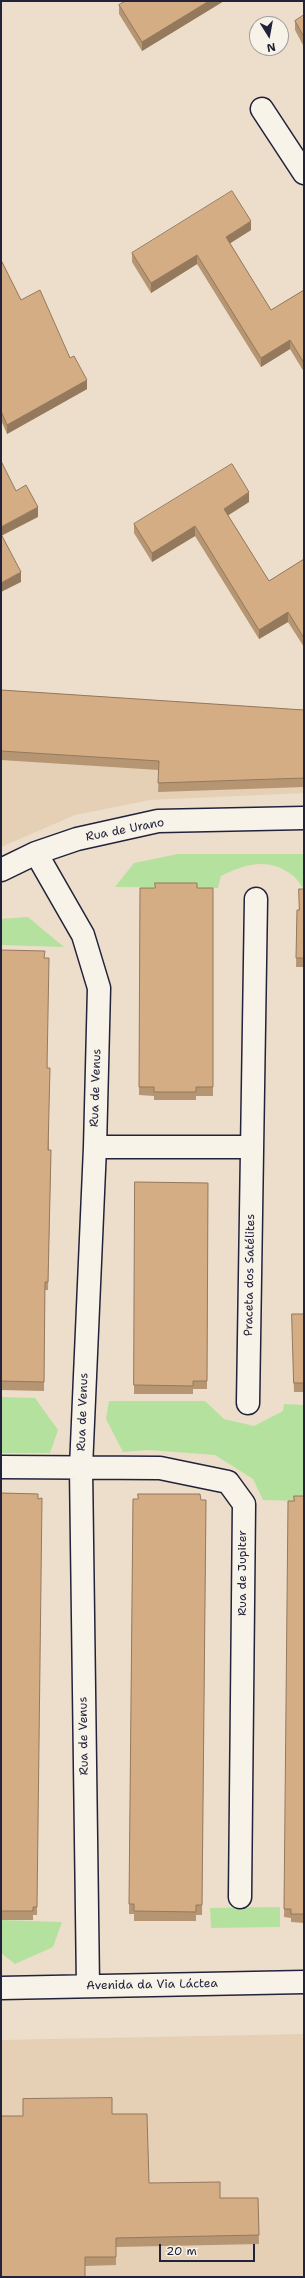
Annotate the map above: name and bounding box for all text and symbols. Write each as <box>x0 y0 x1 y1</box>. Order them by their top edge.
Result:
north arrow <box>249 16 289 56</box>
text: N <box>265 39 277 55</box>
street label: Rua de Urano <box>85 815 165 845</box>
street label: Rua de Venus <box>87 1048 105 1128</box>
street label: Praceta dos Satélites <box>242 1214 258 1336</box>
street label: Rua de Venus <box>74 1372 92 1452</box>
street label: Rua de Jupiter <box>236 1530 250 1616</box>
street label: Rua de Venus <box>76 1697 92 1775</box>
street label: Avenida da Via Láctea <box>86 1977 218 1993</box>
scale bar <box>161 2236 257 2262</box>
text: 20 m <box>166 2243 197 2259</box>

